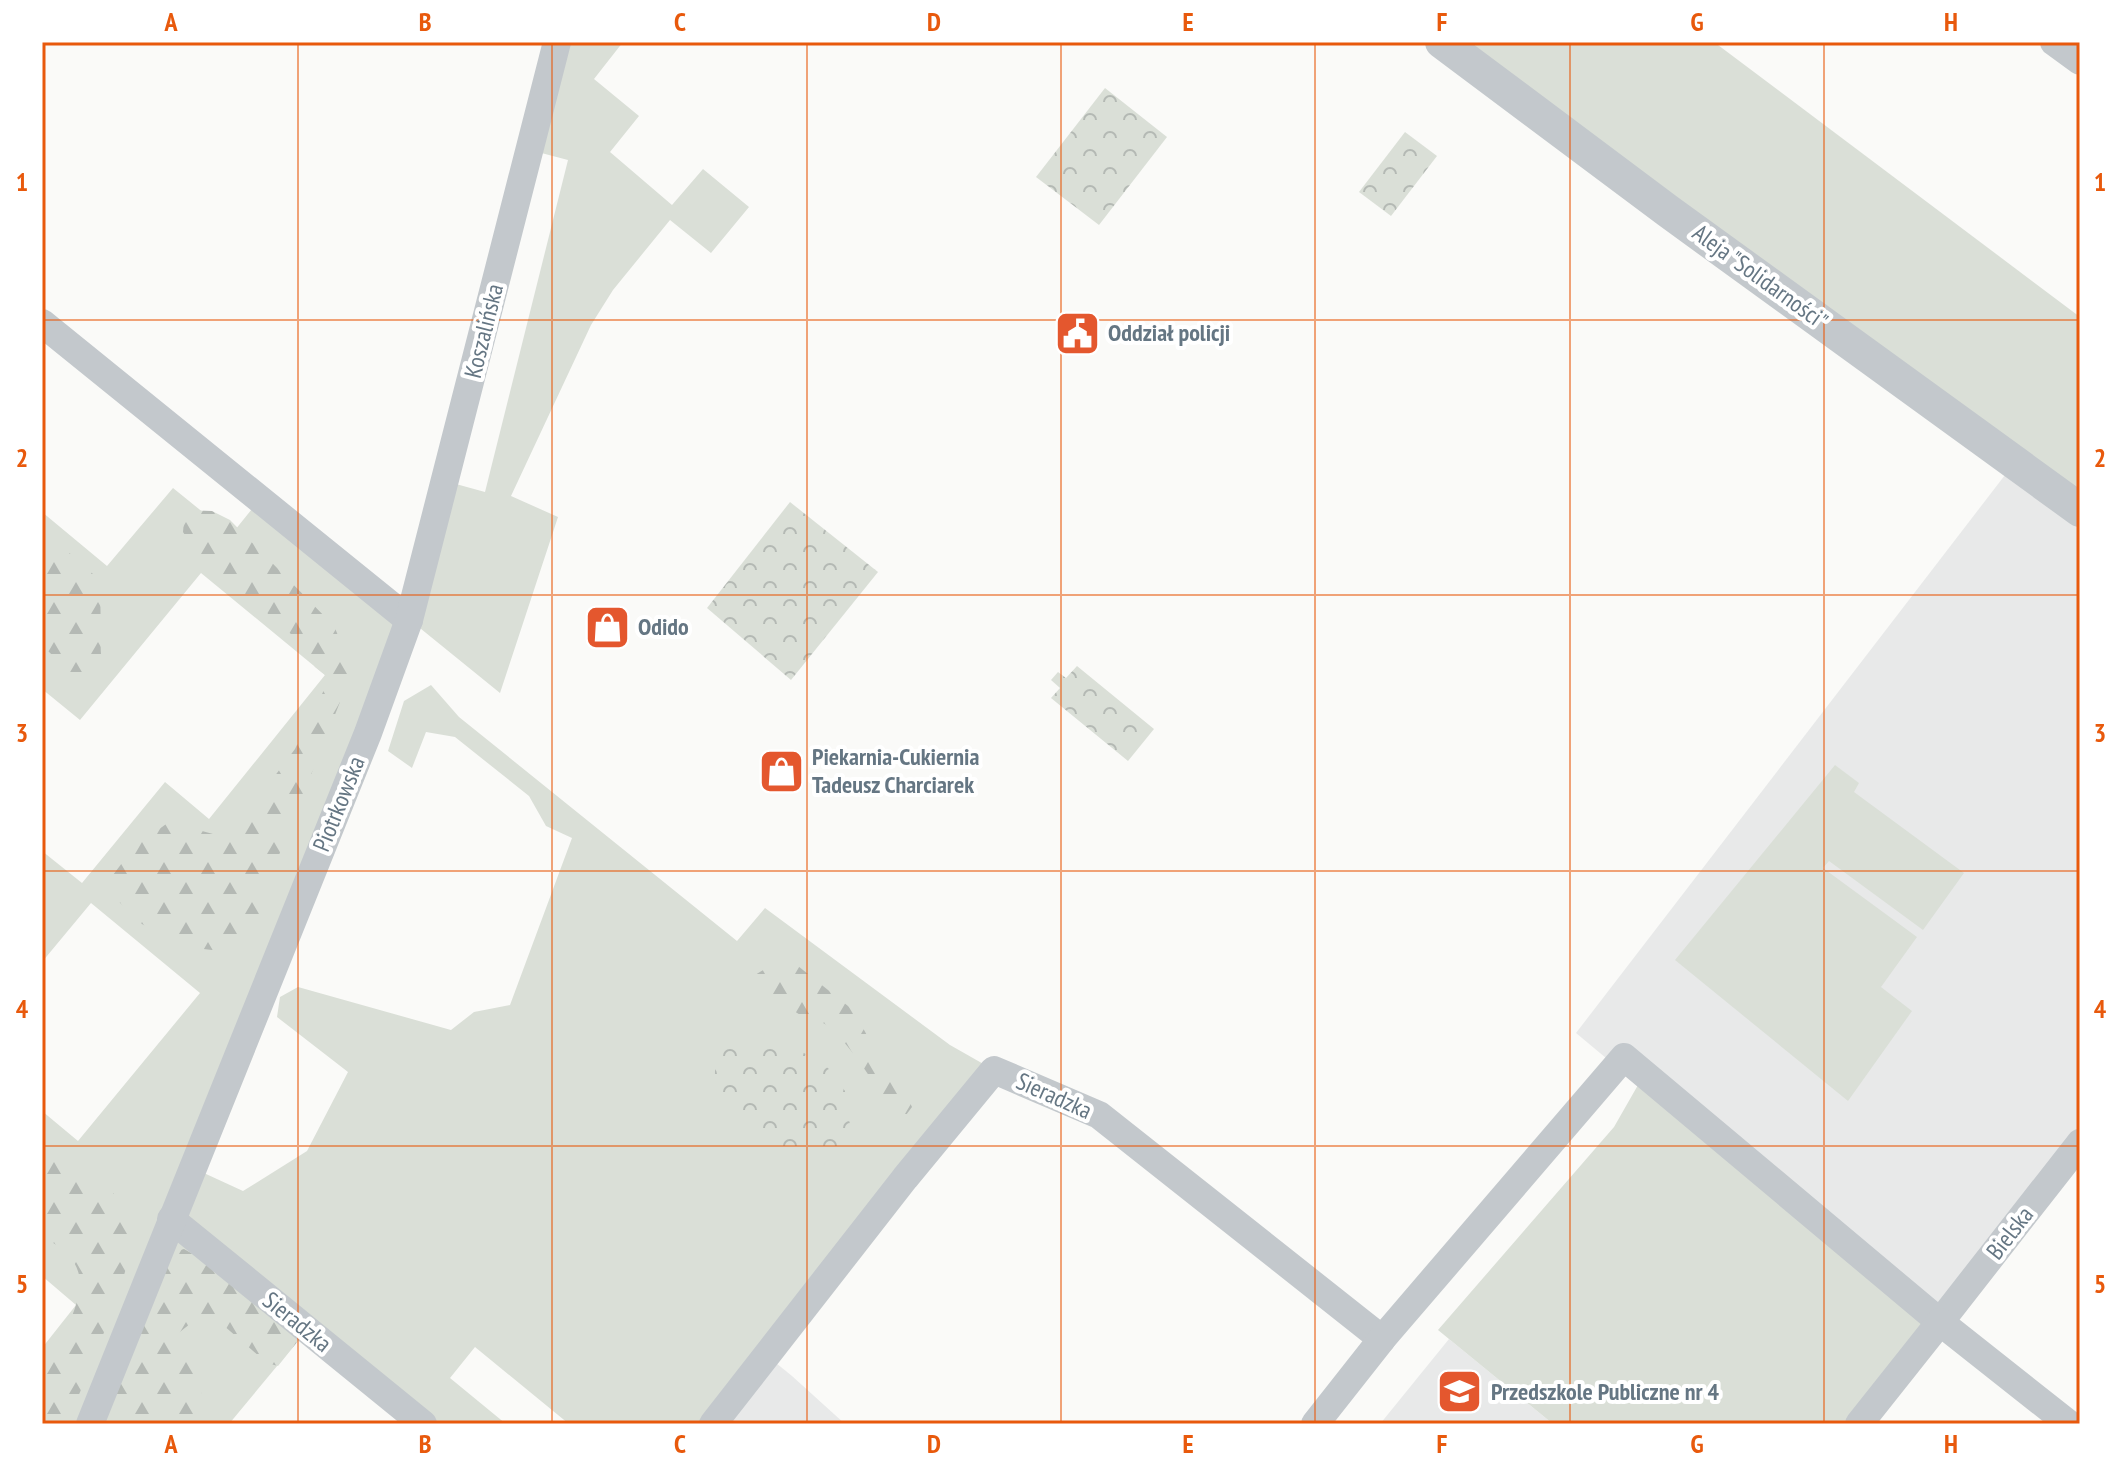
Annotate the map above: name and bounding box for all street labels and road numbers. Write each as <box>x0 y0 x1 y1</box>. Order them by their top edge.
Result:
street label: Aleja "Solidarności" <box>1687 217 1834 336</box>
street label: Koszalińska <box>457 281 510 381</box>
street label: Piotrkowska <box>305 752 372 856</box>
street label: Sieradzka <box>1012 1065 1097 1126</box>
street label: Bielska <box>1979 1200 2040 1265</box>
street label: Sieradzka <box>257 1285 338 1359</box>

